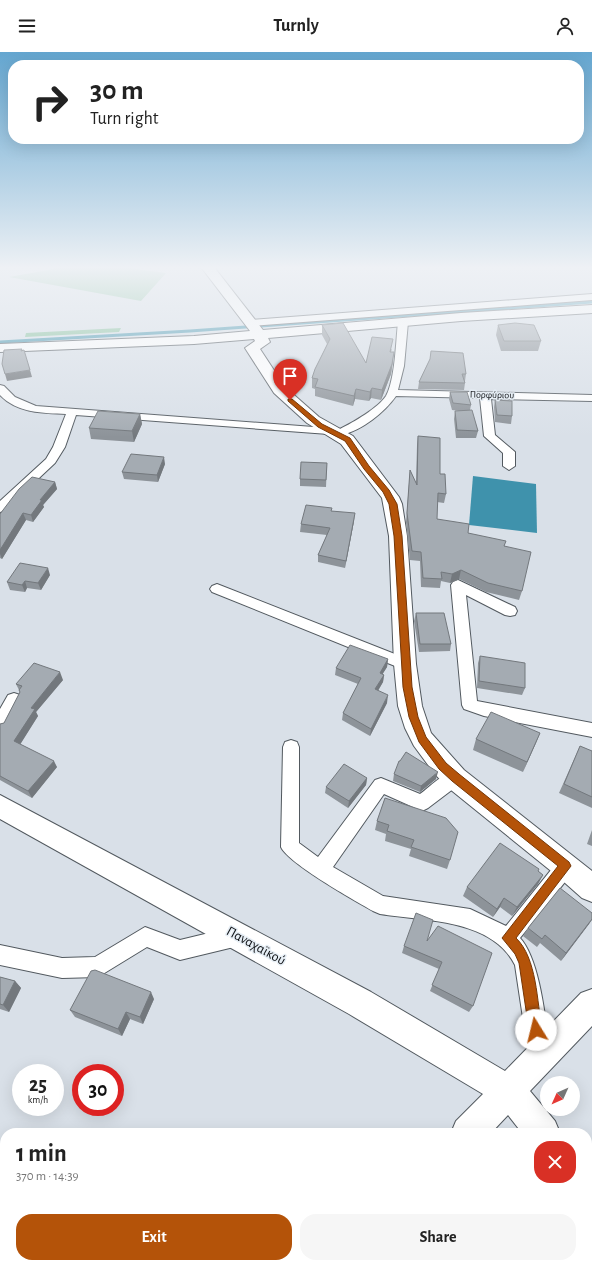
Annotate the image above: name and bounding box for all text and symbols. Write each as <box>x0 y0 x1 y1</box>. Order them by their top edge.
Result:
icon: menu <box>16 15 38 37</box>
icon: person <box>554 15 576 37</box>
text: Turnly <box>273 17 319 35</box>
icon: right <box>24 76 76 128</box>
text: 30 m <box>90 77 143 105</box>
text: Turn right <box>90 110 159 128</box>
pin <box>273 359 307 400</box>
icon: arrive <box>279 365 301 387</box>
street label: Πορφύριου <box>470 390 514 400</box>
street label: Παναχαϊκού <box>224 924 288 968</box>
position arrow <box>515 1009 557 1051</box>
speed limit sign: 30 <box>72 1064 124 1116</box>
text: 25 <box>29 1075 47 1095</box>
north arrow <box>540 1076 580 1116</box>
map controls <box>540 1076 580 1116</box>
text: km/h <box>28 1095 48 1105</box>
button: close <box>534 1141 576 1183</box>
text: 1 min <box>16 1142 67 1166</box>
text: 370 m · 14:39 <box>16 1170 79 1183</box>
button: Exit <box>16 1214 292 1260</box>
button: Share <box>300 1214 576 1260</box>

